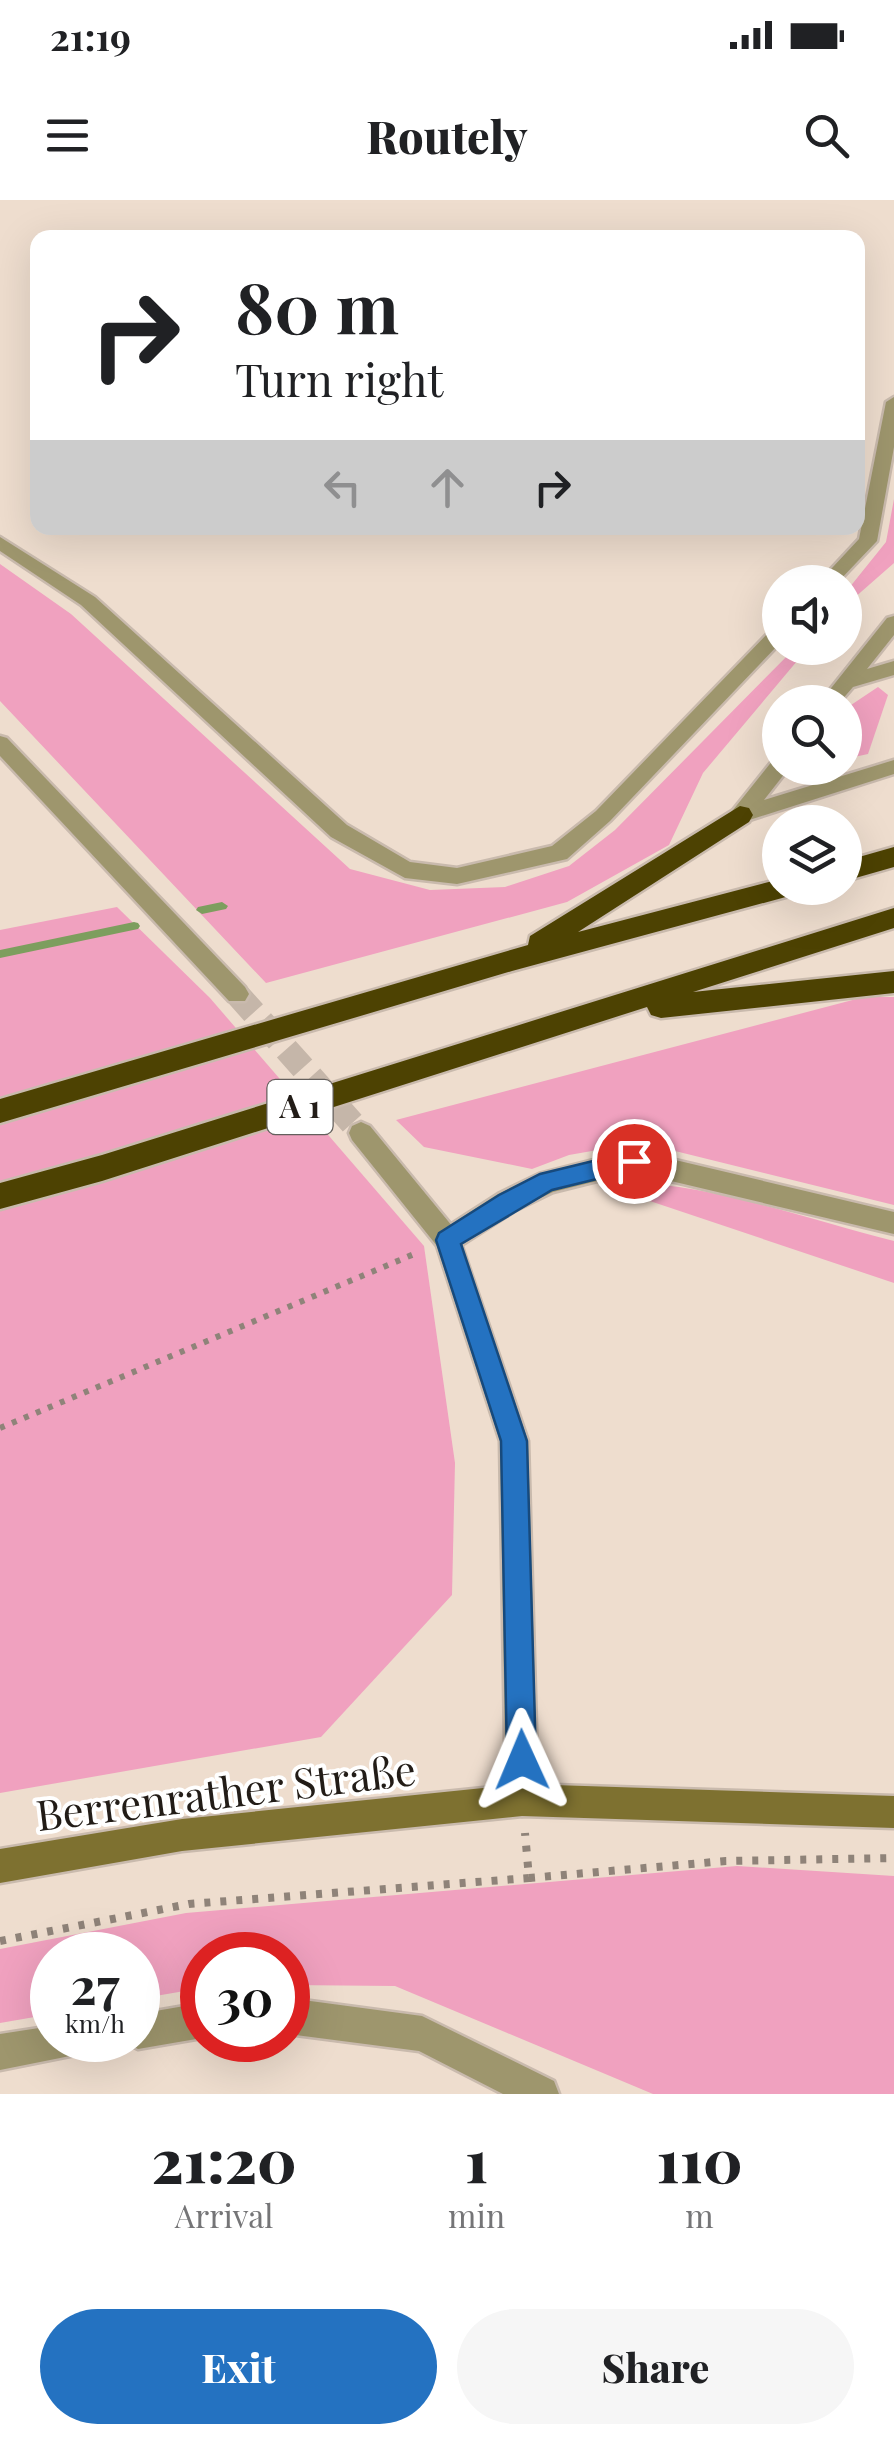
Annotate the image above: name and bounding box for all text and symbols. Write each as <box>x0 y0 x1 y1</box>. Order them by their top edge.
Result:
text: 21:19 <box>50 10 131 61</box>
text: Routely <box>366 105 528 165</box>
icon: menu <box>40 108 95 163</box>
icon: search <box>799 108 854 163</box>
text: 80 m <box>235 258 399 352</box>
icon: right <box>70 270 200 400</box>
text: Turn right <box>235 348 443 408</box>
icon: left <box>315 460 370 515</box>
icon: ahead <box>420 460 475 515</box>
icon: right <box>525 460 580 515</box>
map controls <box>762 565 862 905</box>
button: sound <box>762 565 862 665</box>
button: search <box>762 685 862 785</box>
button: layers <box>762 805 862 905</box>
road number: A 1 <box>268 1080 332 1134</box>
pin <box>592 1119 677 1204</box>
icon: arrive <box>607 1134 662 1189</box>
position arrow <box>470 1708 574 1812</box>
street label: Berrenrather Straße <box>33 1740 419 1842</box>
speed limit sign: 30 <box>180 1932 310 2062</box>
text: 27 <box>71 1951 119 2018</box>
text: km/h <box>65 2006 125 2039</box>
text: 21:20 <box>151 2118 297 2198</box>
text: 1 <box>465 2118 488 2198</box>
text: 110 <box>656 2118 743 2198</box>
text: Arrival <box>175 2193 273 2236</box>
text: min <box>448 2193 505 2236</box>
text: m <box>685 2193 714 2236</box>
button: Exit <box>40 2309 437 2424</box>
button: Share <box>457 2309 854 2424</box>

